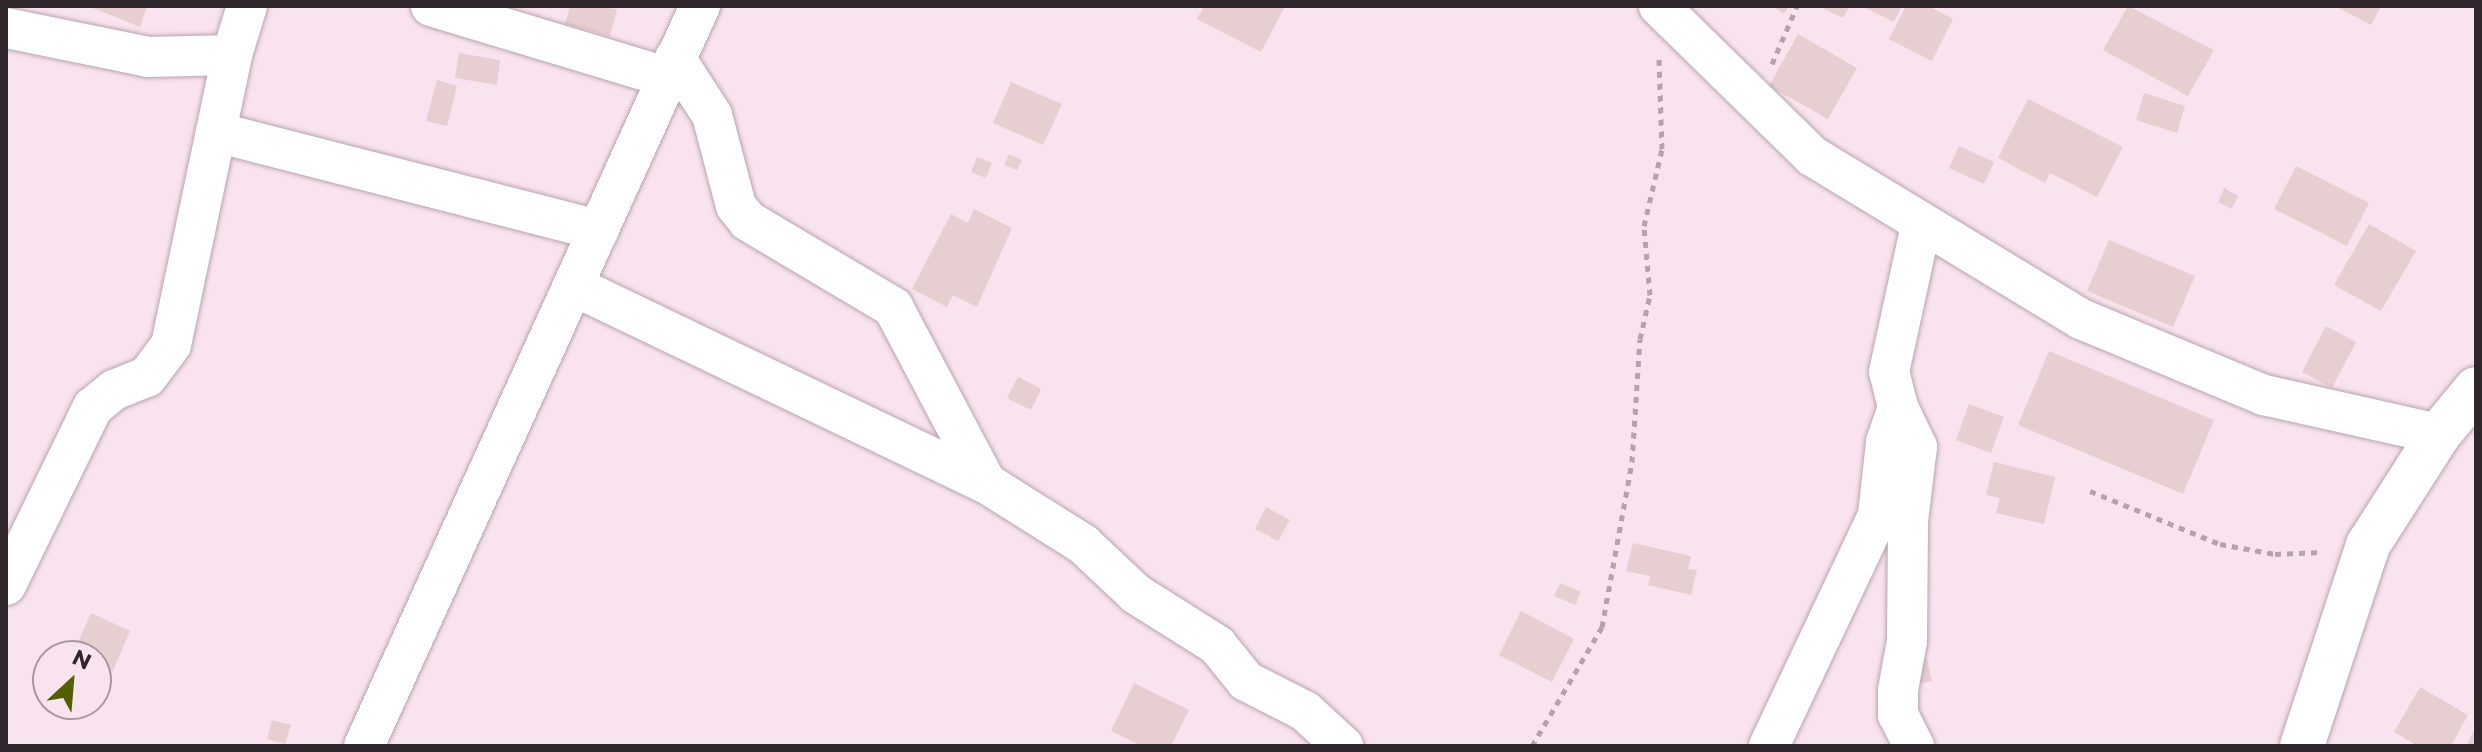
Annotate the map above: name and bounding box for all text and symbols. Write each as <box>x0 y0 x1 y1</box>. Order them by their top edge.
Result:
north arrow <box>32 640 112 720</box>
text: N <box>68 644 96 676</box>

